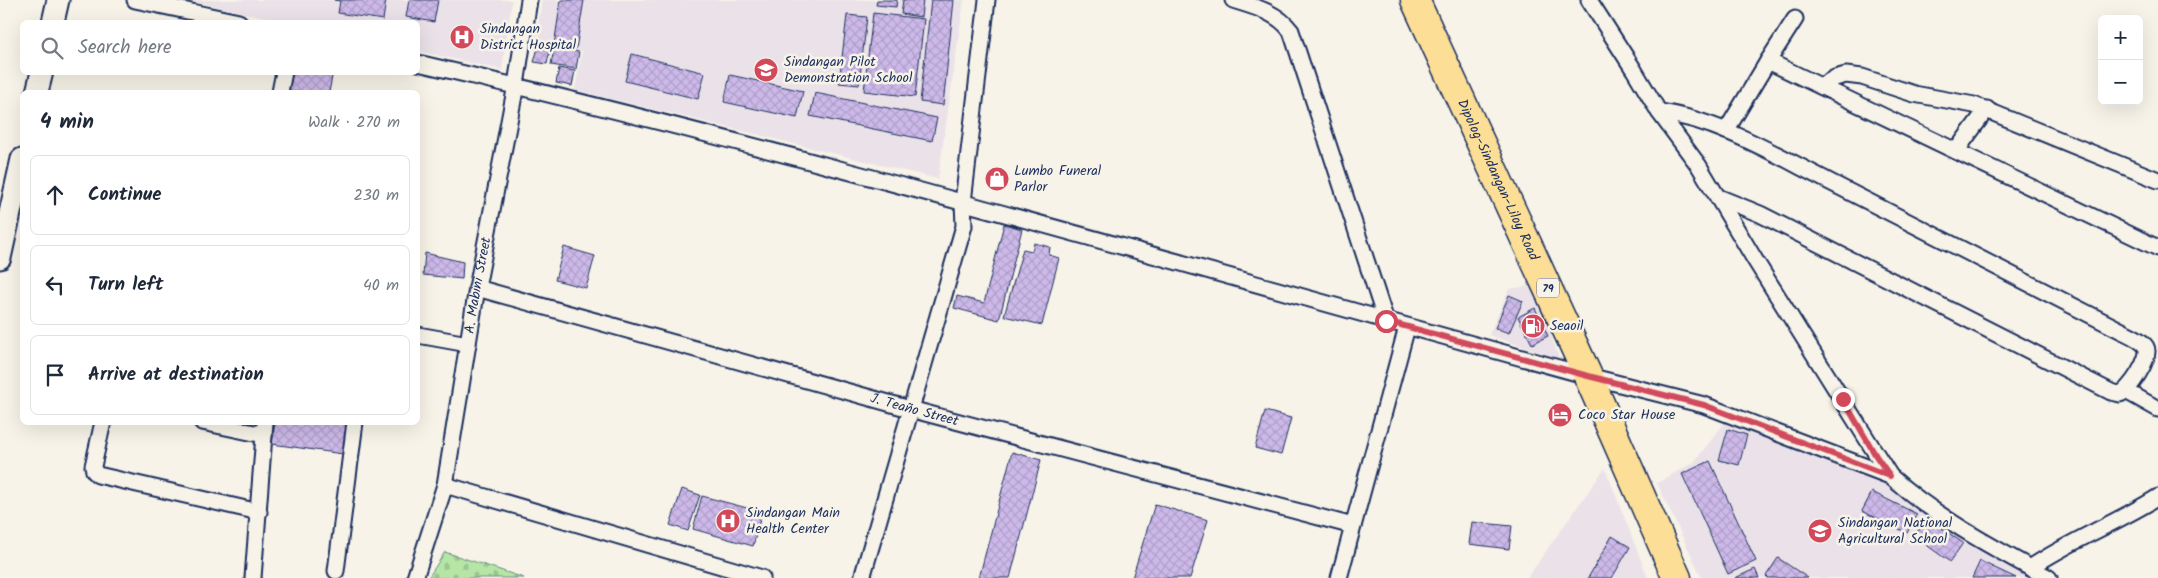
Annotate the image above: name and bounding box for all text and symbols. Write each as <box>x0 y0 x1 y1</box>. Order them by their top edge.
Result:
map controls <box>2098 15 2143 105</box>
button: + <box>2098 15 2143 60</box>
place label: Sindangan District Hospital <box>480 18 577 56</box>
search box <box>20 20 420 75</box>
hospital icon: Sindangan District Hospital <box>449 24 475 50</box>
text: Search here <box>78 33 172 63</box>
icon: search <box>38 34 66 62</box>
place label: Sindangan Pilot Demonstration School <box>784 51 913 89</box>
school or university icon: Sindangan Pilot Demonstration School <box>753 57 779 83</box>
button: − <box>2098 60 2143 105</box>
street label: Dipolog-Sindangan-Liloy Road <box>1451 95 1545 265</box>
text: 4 min <box>40 106 94 139</box>
text: Walk · 270 m <box>308 110 400 135</box>
place label: Lumbo Funeral Parlor <box>1014 160 1102 198</box>
shop icon: Lumbo Funeral Parlor <box>984 166 1010 192</box>
text: Continue <box>88 180 161 210</box>
icon: ahead <box>41 181 69 209</box>
text: 230 m <box>353 183 399 208</box>
street label: A. Mabini Street <box>459 235 498 335</box>
text: Turn left <box>88 270 163 300</box>
icon: left <box>41 271 69 299</box>
text: 40 m <box>363 273 399 298</box>
road number: 79 <box>1537 278 1559 298</box>
route start <box>1375 310 1398 333</box>
fuel station icon: Seaoil <box>1520 313 1546 339</box>
place label: Seaoil <box>1550 315 1584 337</box>
text: Arrive at destination <box>88 360 264 390</box>
icon: arrive <box>41 361 69 389</box>
street label: J. Teaño Street <box>868 387 962 433</box>
route end <box>1832 388 1855 411</box>
hotel icon: Coco Star House <box>1547 402 1573 428</box>
place label: Coco Star House <box>1578 404 1676 426</box>
place label: Sindangan Main Health Center <box>746 502 840 540</box>
hospital icon: Sindangan Main Health Center <box>715 508 741 534</box>
place label: Sindangan National Agricultural School <box>1838 512 1953 550</box>
school or university icon: Sindangan National Agricultural School <box>1807 518 1833 544</box>

